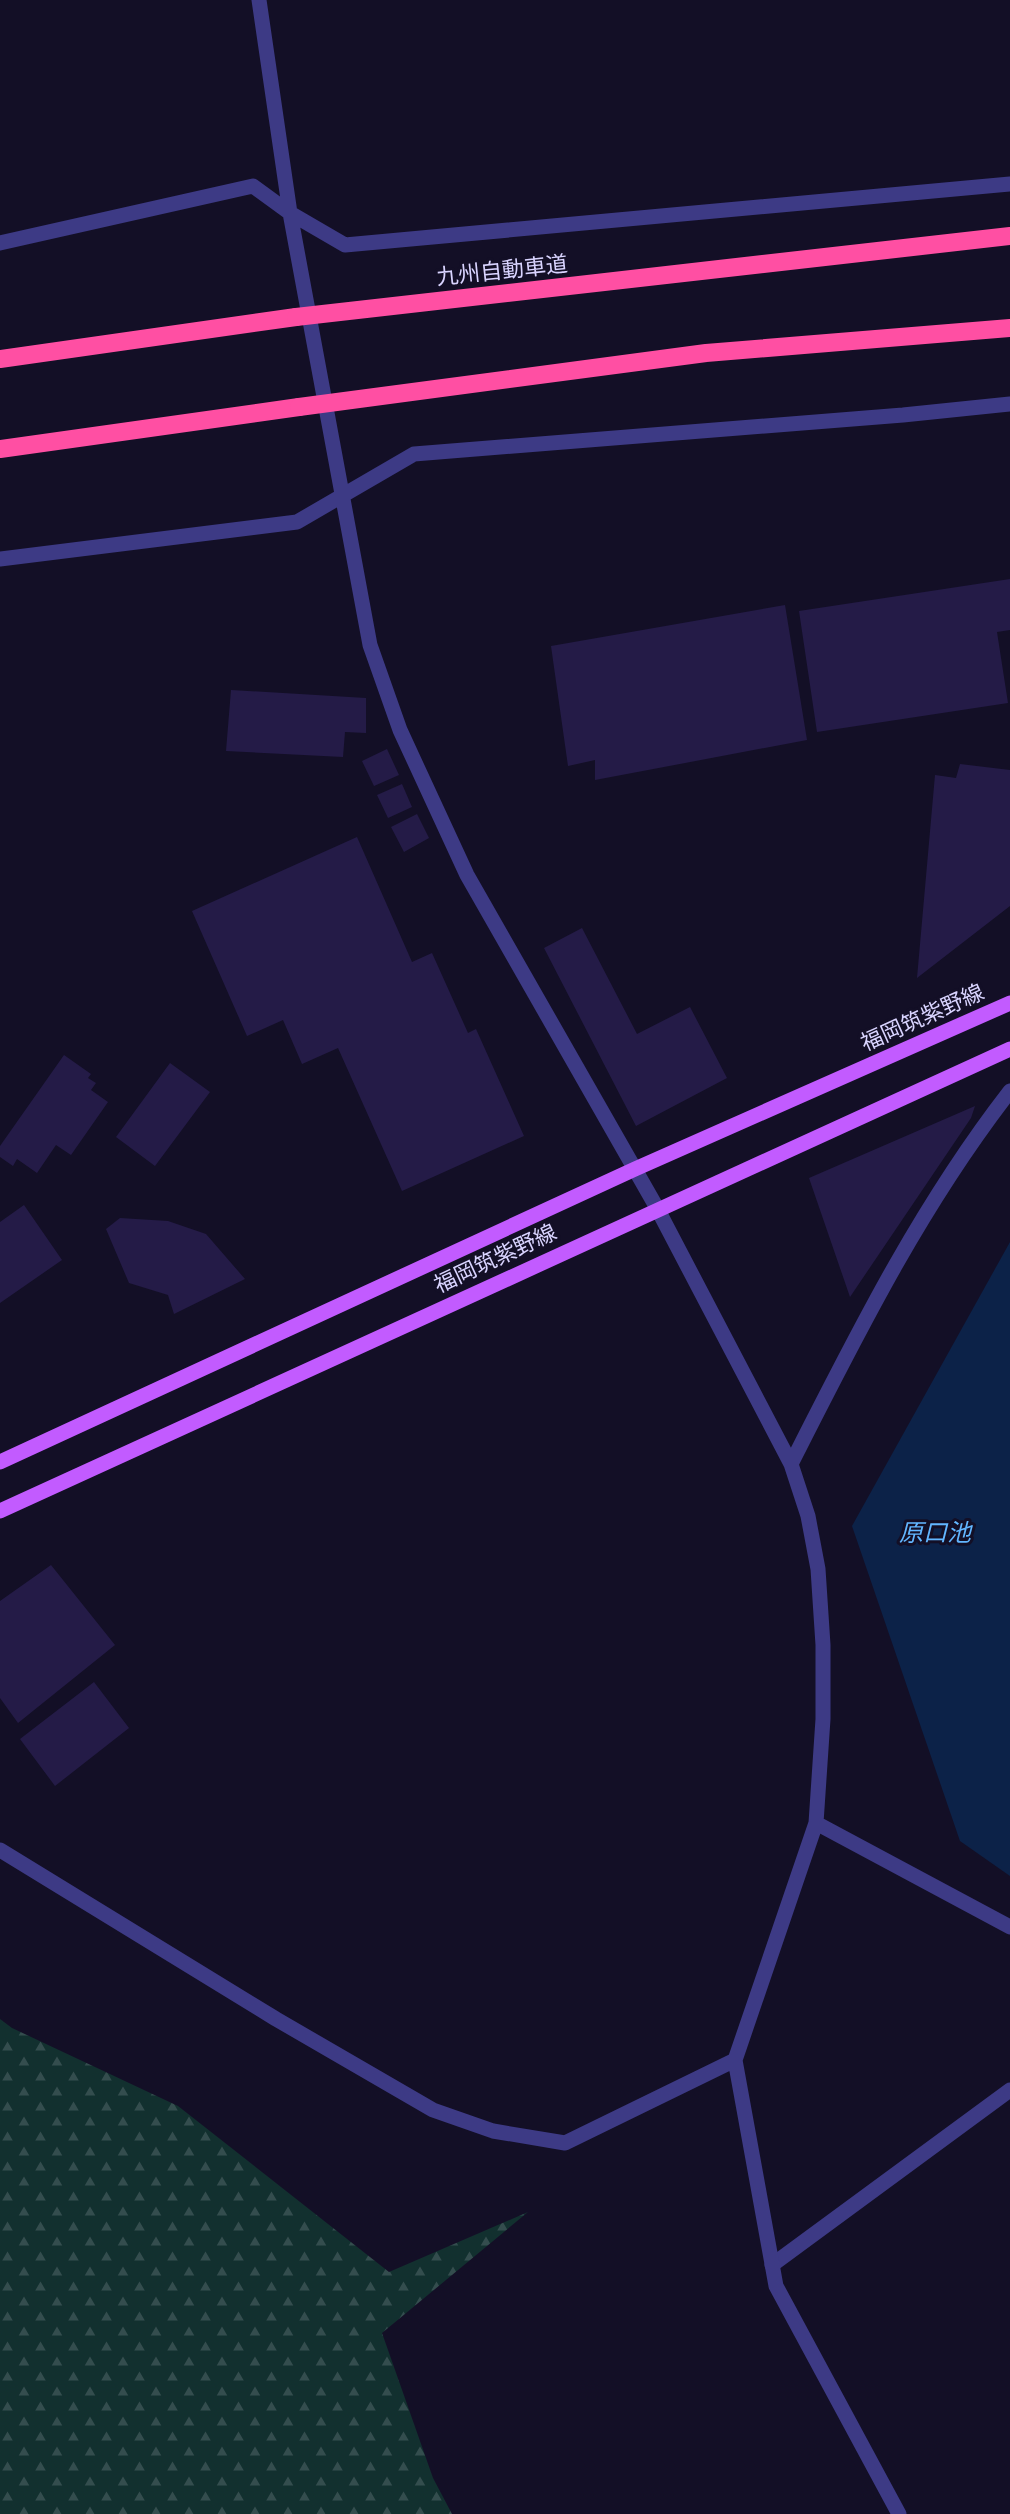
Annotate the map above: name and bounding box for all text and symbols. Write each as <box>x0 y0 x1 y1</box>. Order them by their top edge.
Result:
street label: 九州自動車道 <box>435 249 569 289</box>
street label: 福岡筑紫野線 <box>856 977 987 1055</box>
street label: 福岡筑紫野線 <box>429 1217 560 1297</box>
water label: 原口池 <box>899 1517 973 1546</box>

